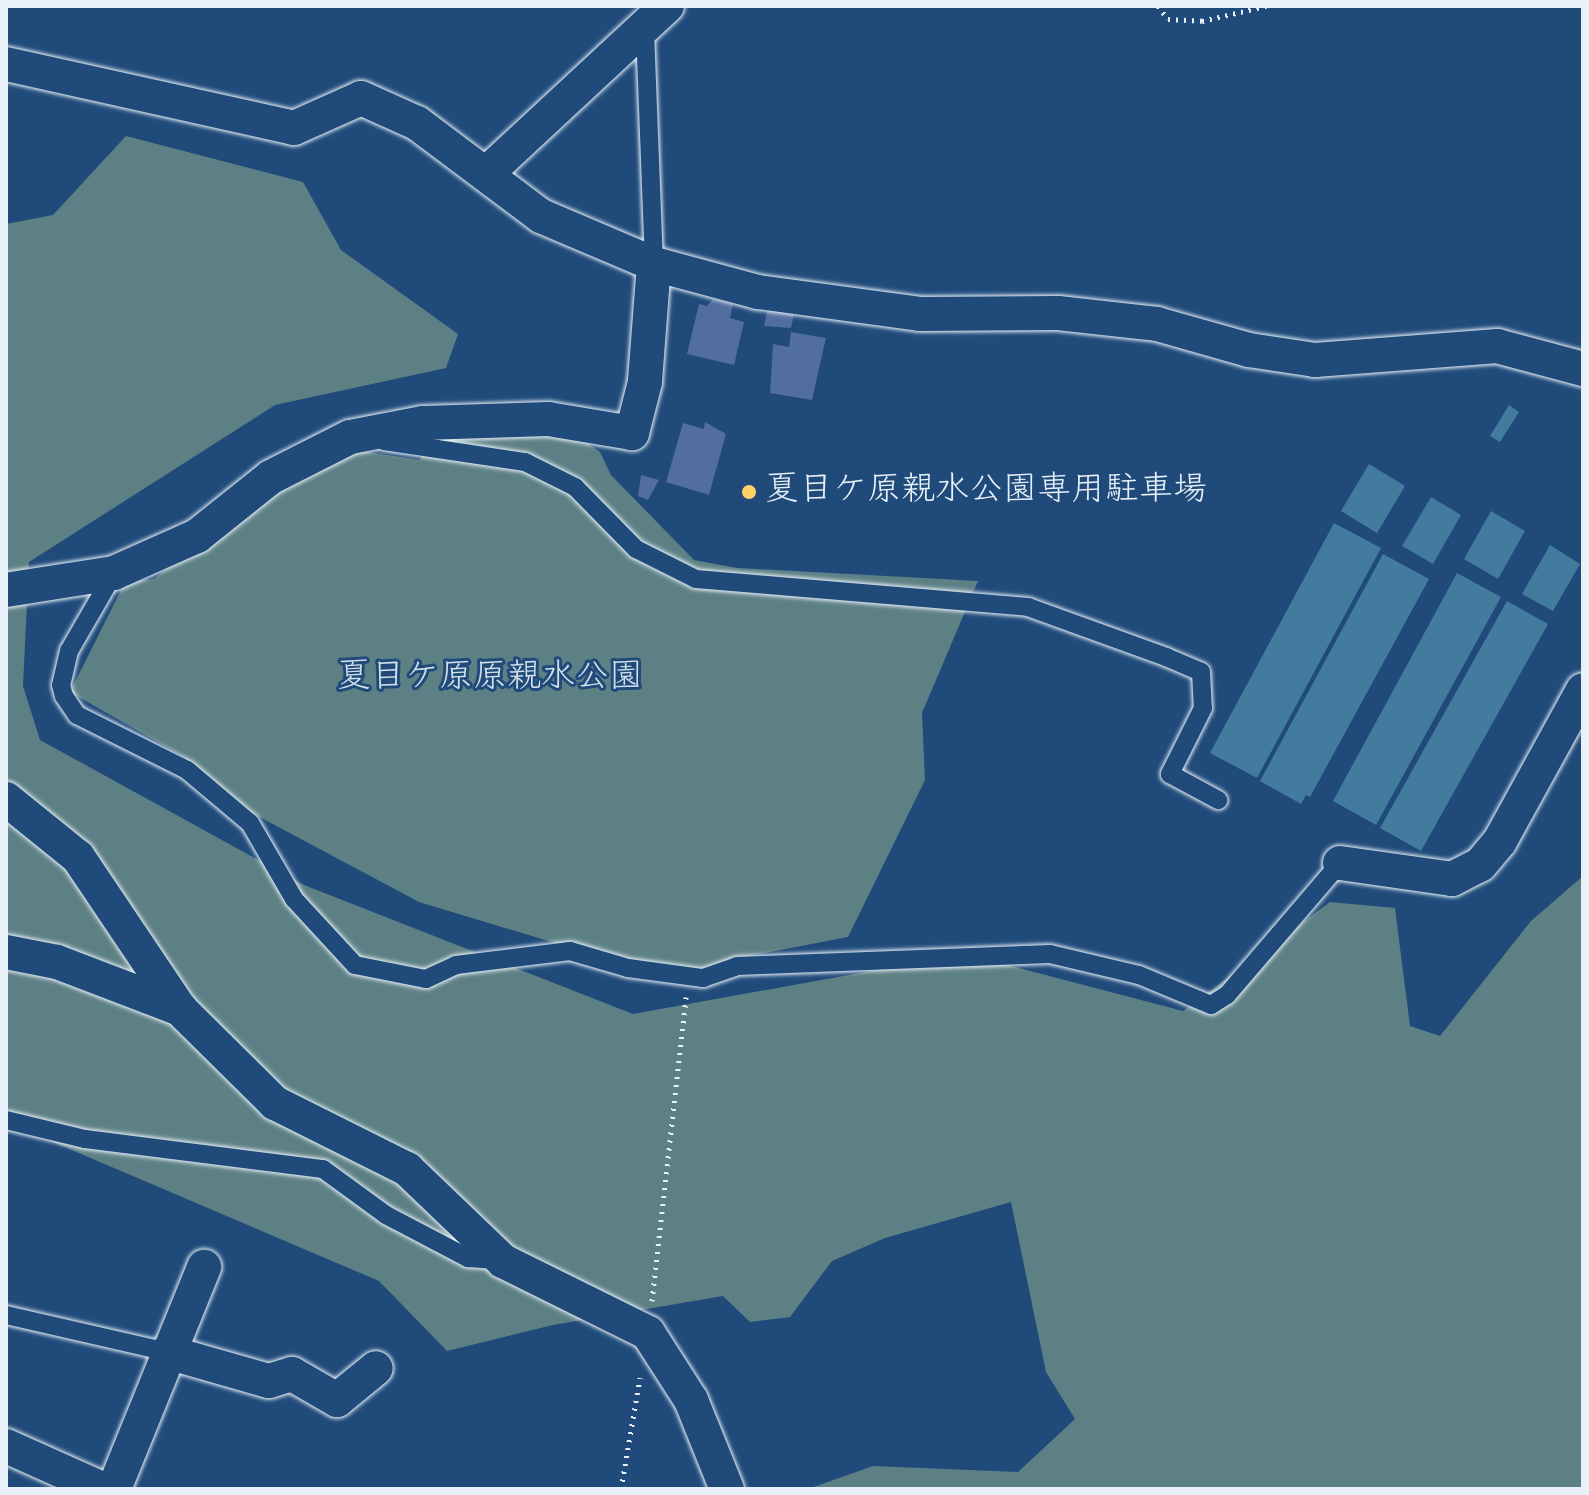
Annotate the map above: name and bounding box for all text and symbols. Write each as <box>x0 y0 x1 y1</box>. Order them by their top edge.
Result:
place label: 夏目ケ原親水公園専用駐車場 <box>765 472 1207 512</box>
marker: 夏目ケ原親水公園専用駐車場 <box>740 483 758 501</box>
park label: 夏目ケ原原親水公園 <box>337 659 643 699</box>

